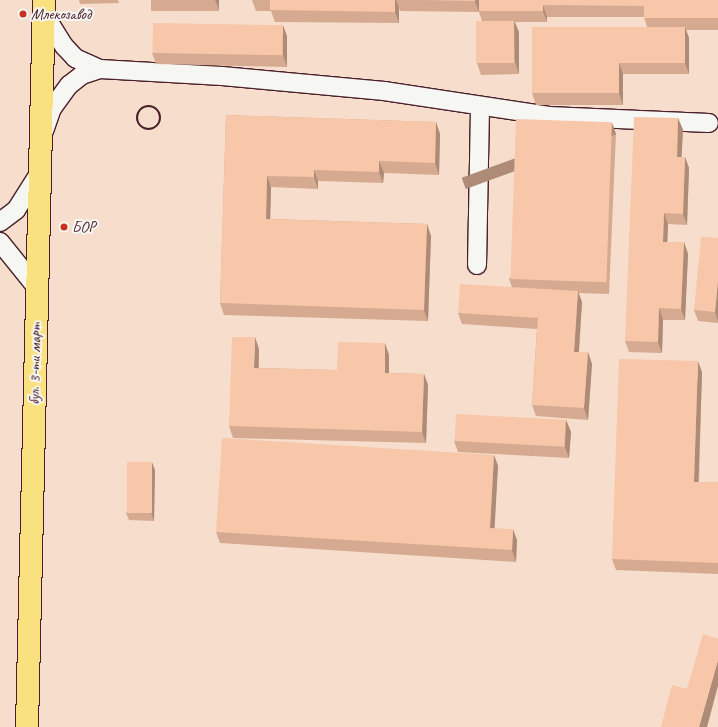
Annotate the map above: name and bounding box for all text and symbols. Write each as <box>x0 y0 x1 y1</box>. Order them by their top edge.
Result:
place label: Млекозавод <box>31 4 91 24</box>
marker: Млекозавод <box>18 9 28 19</box>
place label: БОР <box>72 217 96 237</box>
marker: БОР <box>59 222 69 232</box>
street label: бул. 3-ти март <box>25 323 45 405</box>

